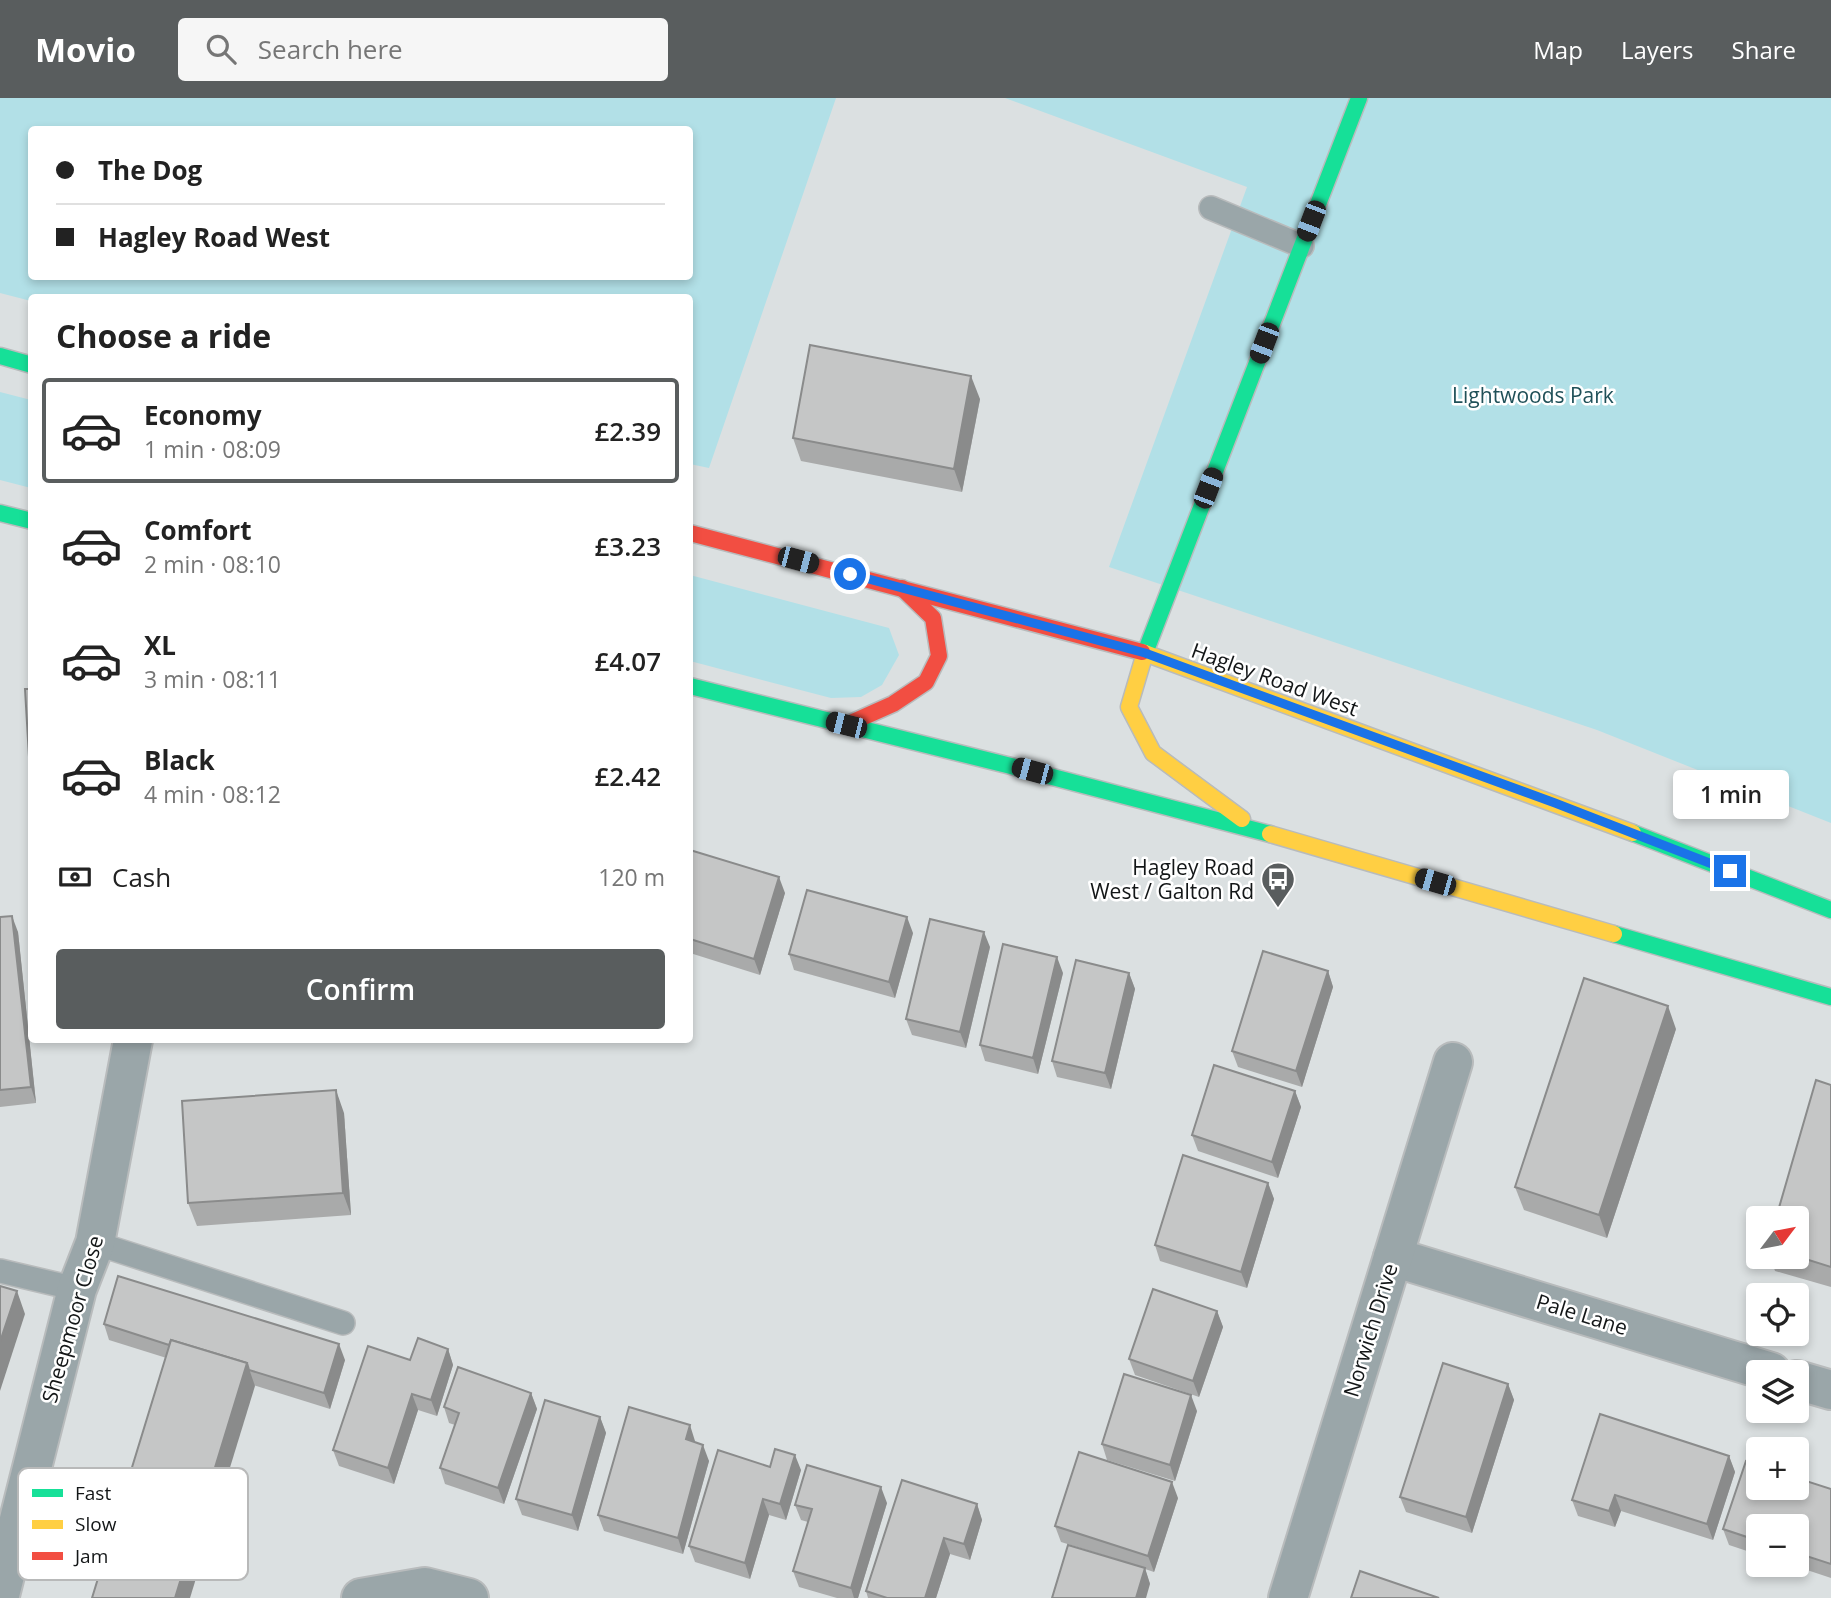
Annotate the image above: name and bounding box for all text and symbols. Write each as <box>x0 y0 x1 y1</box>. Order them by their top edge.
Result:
search box <box>178 18 668 81</box>
text: Movio <box>35 27 136 72</box>
icon: search <box>202 30 240 68</box>
text: Search here <box>258 31 403 67</box>
text: Map <box>1533 33 1583 66</box>
text: Layers <box>1621 33 1694 66</box>
text: Share <box>1732 33 1796 66</box>
text: The Dog <box>98 152 202 188</box>
car <box>1294 198 1329 244</box>
text: Hagley Road West <box>98 219 330 255</box>
text: Choose a ride <box>56 314 271 357</box>
car <box>1247 320 1282 366</box>
park label: Lightwoods Park <box>1452 381 1614 409</box>
text: Economy <box>144 397 262 433</box>
icon: car <box>60 399 123 462</box>
text: £2.39 <box>594 413 661 449</box>
text: 1 min · 08:09 <box>144 433 281 465</box>
car <box>1191 465 1226 511</box>
text: Comfort <box>144 512 251 548</box>
icon: car <box>60 514 123 577</box>
text: £3.23 <box>594 528 661 564</box>
car <box>775 544 822 576</box>
text: 2 min · 08:10 <box>144 548 281 580</box>
route start <box>834 558 866 590</box>
text: XL <box>144 627 176 663</box>
icon: car <box>60 629 123 692</box>
street label: Hagley Road West <box>1188 636 1362 722</box>
text: £4.07 <box>594 643 661 679</box>
text: 3 min · 08:11 <box>144 663 281 695</box>
car <box>824 710 869 740</box>
text: Black <box>144 742 215 778</box>
icon: car <box>60 744 123 807</box>
car <box>1009 755 1056 787</box>
text: £2.42 <box>594 758 661 794</box>
callout: 1 min <box>1672 770 1788 818</box>
text: 4 min · 08:12 <box>144 778 281 810</box>
text: 1 min <box>1700 778 1762 810</box>
place label: Hagley Road West / Galton Rd <box>1090 853 1254 905</box>
route end <box>1714 855 1746 887</box>
icon: cash <box>56 858 94 896</box>
text: Cash <box>112 859 171 895</box>
bus stop icon: Hagley Road West / Galton Rd <box>1259 860 1297 909</box>
text: 120 m <box>598 861 665 893</box>
car <box>1412 866 1459 898</box>
button: Confirm <box>56 949 665 1029</box>
north arrow <box>1746 1206 1810 1269</box>
map controls <box>1746 1206 1809 1577</box>
street label: Sheepmoor Close <box>35 1232 109 1406</box>
street label: Norwich Drive <box>1336 1260 1404 1400</box>
button: locate <box>1746 1283 1809 1346</box>
street label: Pale Lane <box>1533 1287 1631 1341</box>
button: layers <box>1746 1360 1809 1423</box>
button: + <box>1746 1437 1809 1500</box>
legend <box>18 1468 248 1580</box>
text: Fast <box>75 1480 111 1506</box>
text: Slow <box>75 1511 117 1537</box>
button: − <box>1746 1514 1809 1577</box>
text: Jam <box>73 1543 108 1569</box>

